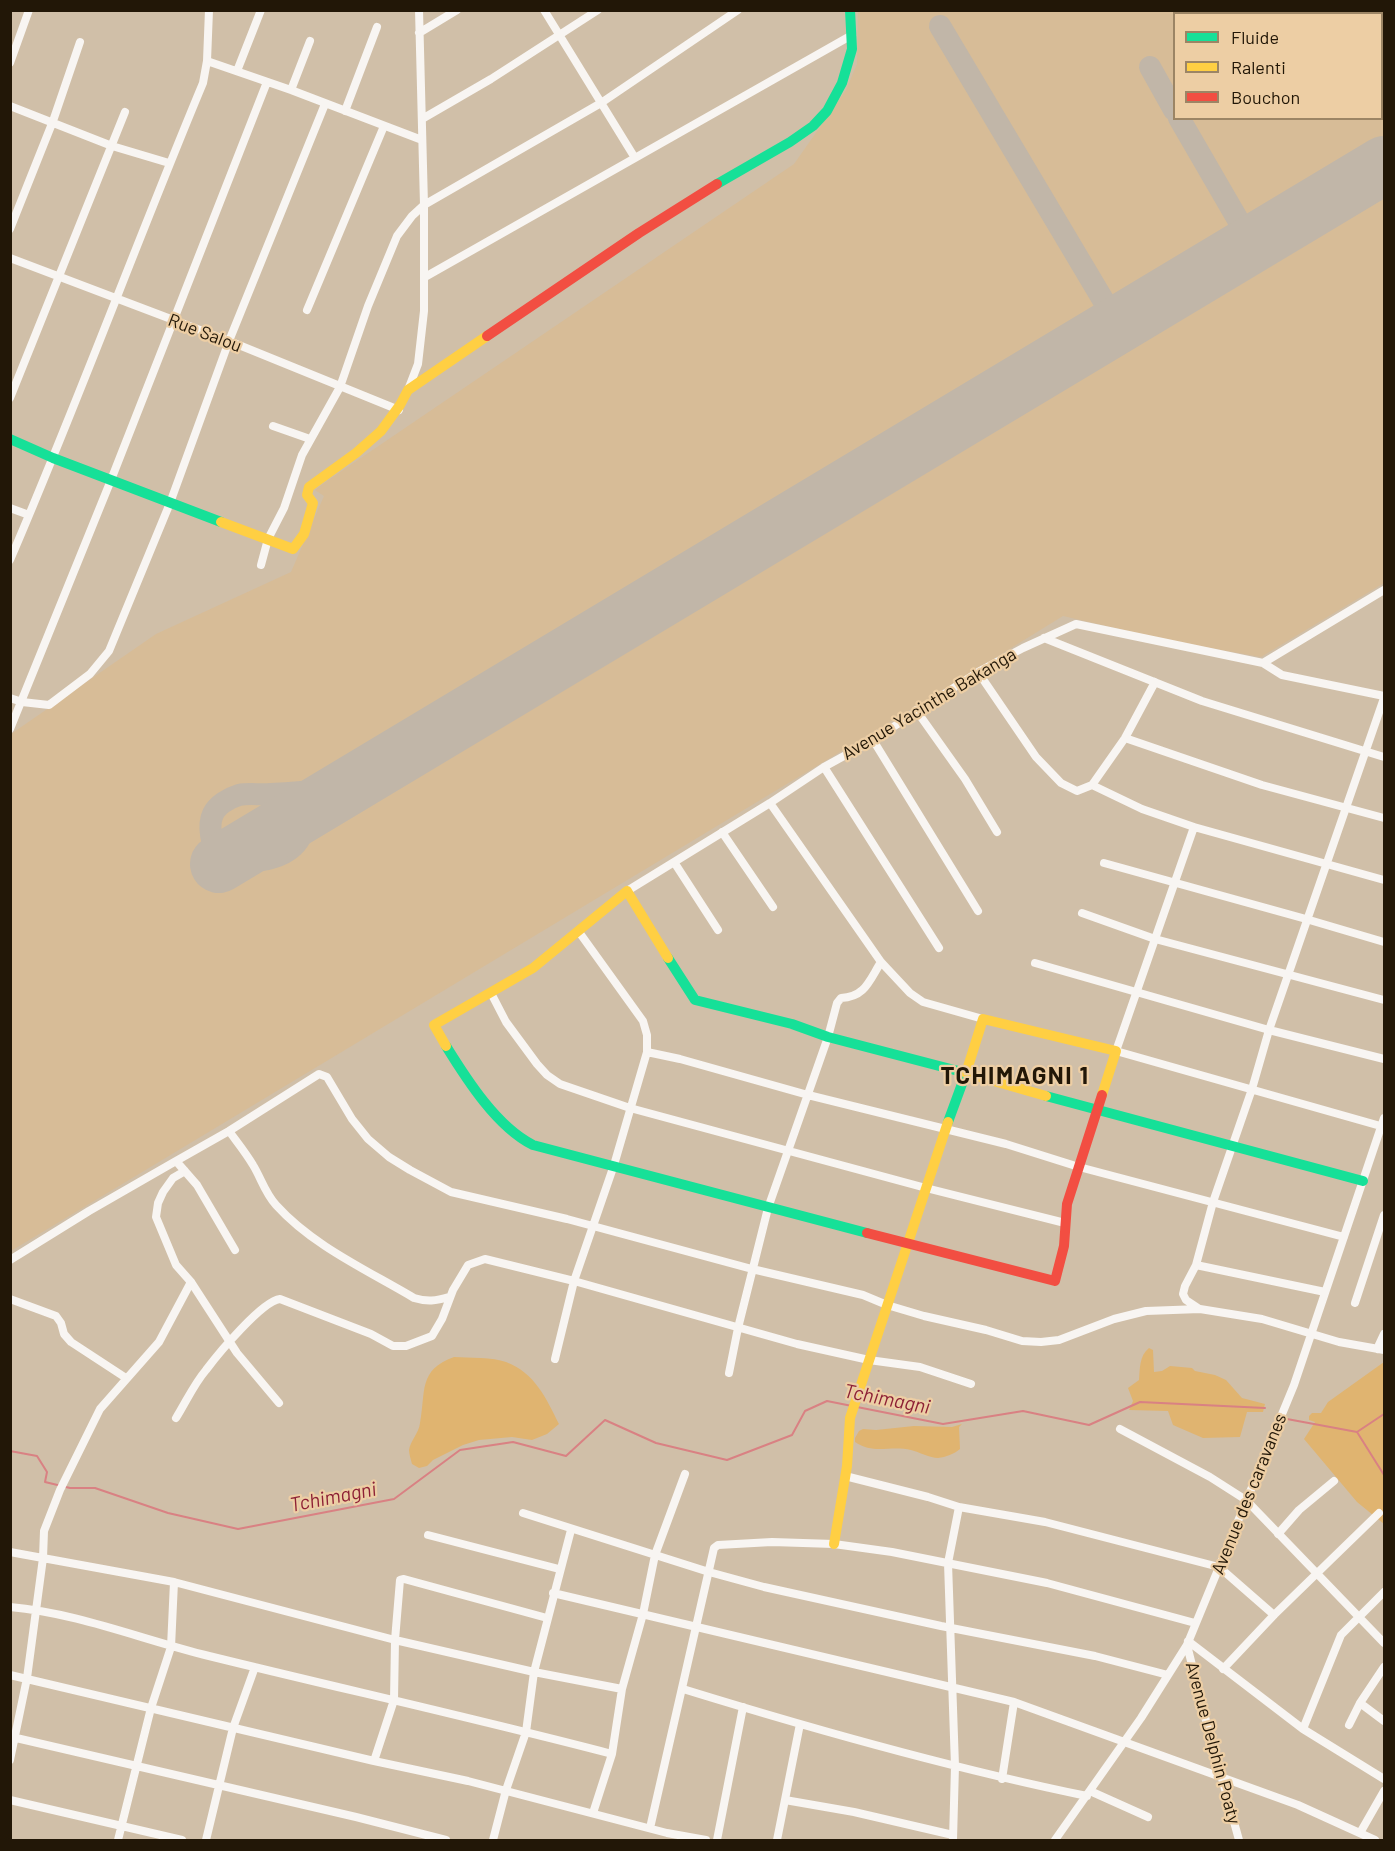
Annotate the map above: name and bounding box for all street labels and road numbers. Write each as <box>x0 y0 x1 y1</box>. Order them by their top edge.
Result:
street label: Rue Salou <box>165 309 245 357</box>
street label: Avenue Yacinthe Bakanga <box>838 643 1020 765</box>
street label: Avenue des caravanes <box>1207 1410 1291 1578</box>
street label: Avenue Delphin Poaty <box>1181 1659 1245 1827</box>

